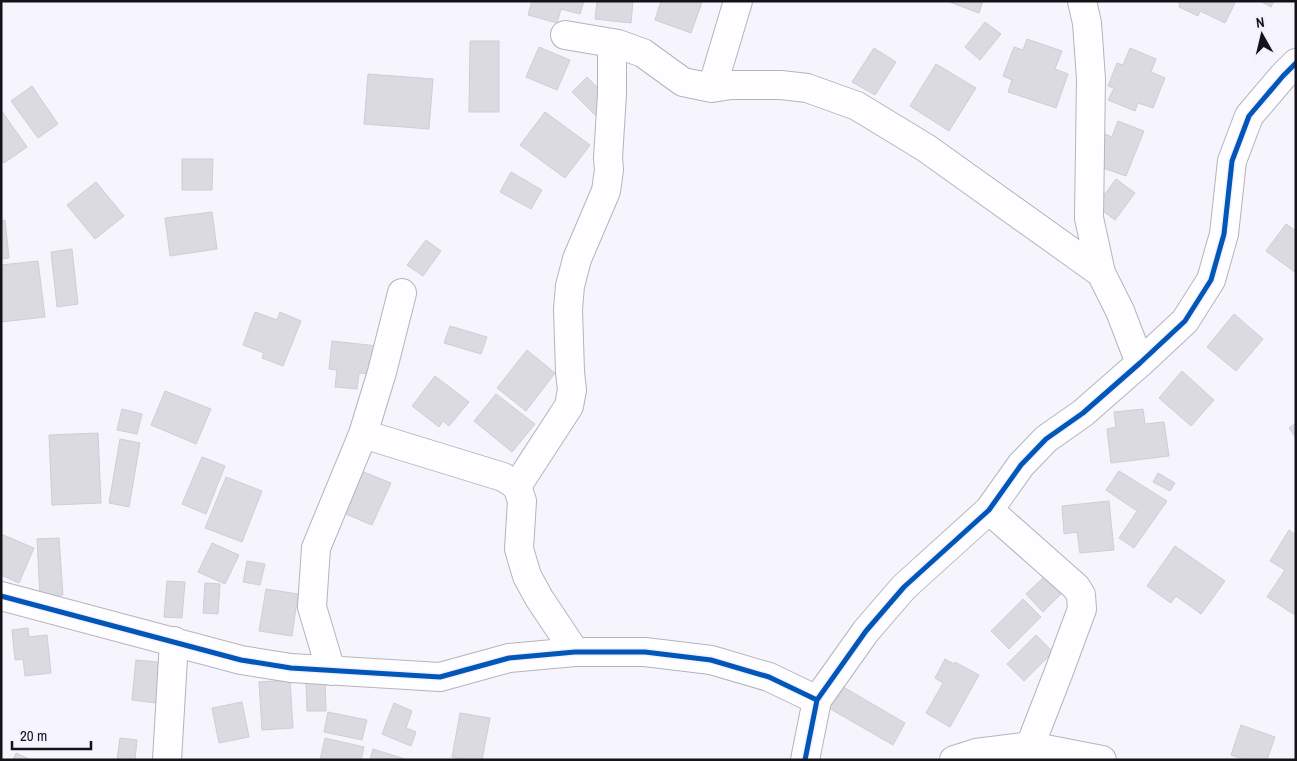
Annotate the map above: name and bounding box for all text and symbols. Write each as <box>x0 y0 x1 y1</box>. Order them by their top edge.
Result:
north arrow <box>1237 10 1287 60</box>
text: N <box>1255 13 1266 32</box>
scale bar <box>12 718 91 750</box>
text: 20 m <box>20 725 47 746</box>

